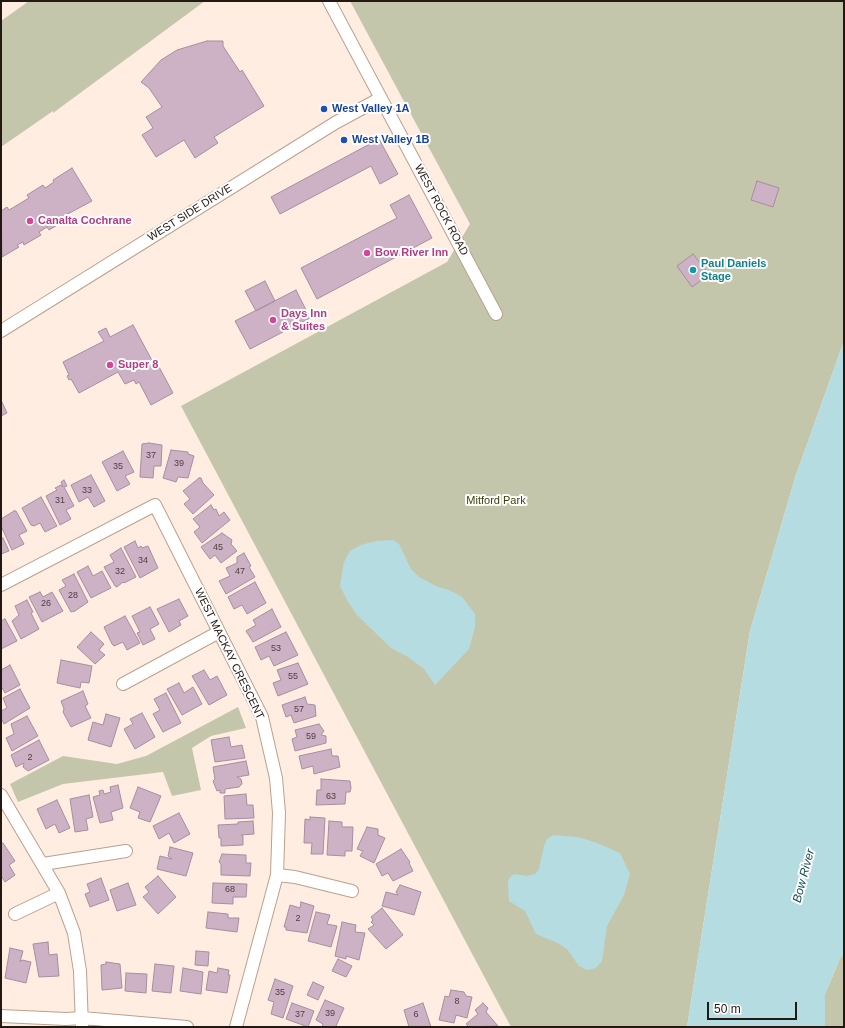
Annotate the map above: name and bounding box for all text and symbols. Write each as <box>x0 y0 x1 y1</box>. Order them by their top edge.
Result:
place label: West Valley 1A <box>332 102 409 116</box>
marker: West Valley 1A <box>319 104 329 114</box>
place label: West Valley 1B <box>352 133 429 147</box>
marker: West Valley 1B <box>339 135 349 145</box>
street label: WEST ROCK ROAD <box>411 162 471 258</box>
street label: WEST SIDE DRIVE <box>145 182 235 244</box>
place label: Canalta Cochrane <box>38 214 132 228</box>
marker: Canalta Cochrane <box>25 216 35 226</box>
place label: Bow River Inn <box>375 246 448 260</box>
marker: Bow River Inn <box>362 248 372 258</box>
place label: Paul Daniels Stage <box>701 257 766 283</box>
marker: Paul Daniels Stage <box>688 265 698 275</box>
place label: Days Inn & Suites <box>281 307 327 333</box>
marker: Days Inn & Suites <box>268 315 278 325</box>
place label: Super 8 <box>118 358 158 372</box>
marker: Super 8 <box>105 360 115 370</box>
house number: 37 <box>146 451 156 461</box>
house number: 39 <box>174 459 184 469</box>
house number: 35 <box>113 462 123 472</box>
house number: 33 <box>82 486 92 496</box>
park label: Mitford Park <box>466 494 526 508</box>
house number: 31 <box>55 496 65 506</box>
house number: 45 <box>213 543 223 553</box>
house number: 34 <box>138 556 148 566</box>
house number: 32 <box>115 567 125 577</box>
house number: 47 <box>235 567 245 577</box>
street label: WEST MACKAY CRESCENT <box>191 586 267 722</box>
house number: 28 <box>68 591 78 601</box>
house number: 26 <box>41 599 51 609</box>
house number: 53 <box>271 644 281 654</box>
house number: 55 <box>288 672 298 682</box>
house number: 57 <box>294 705 304 715</box>
house number: 59 <box>306 732 316 742</box>
house number: 2 <box>27 753 33 763</box>
house number: 63 <box>326 792 336 802</box>
water label: Bow River <box>790 848 818 904</box>
house number: 68 <box>225 885 235 895</box>
house number: 2 <box>295 914 301 924</box>
house number: 35 <box>275 988 285 998</box>
scale bar <box>709 994 799 1020</box>
house number: 8 <box>454 997 460 1007</box>
text: 50 m <box>714 1002 741 1016</box>
house number: 39 <box>325 1009 335 1019</box>
house number: 37 <box>295 1010 305 1020</box>
house number: 6 <box>413 1010 419 1020</box>

